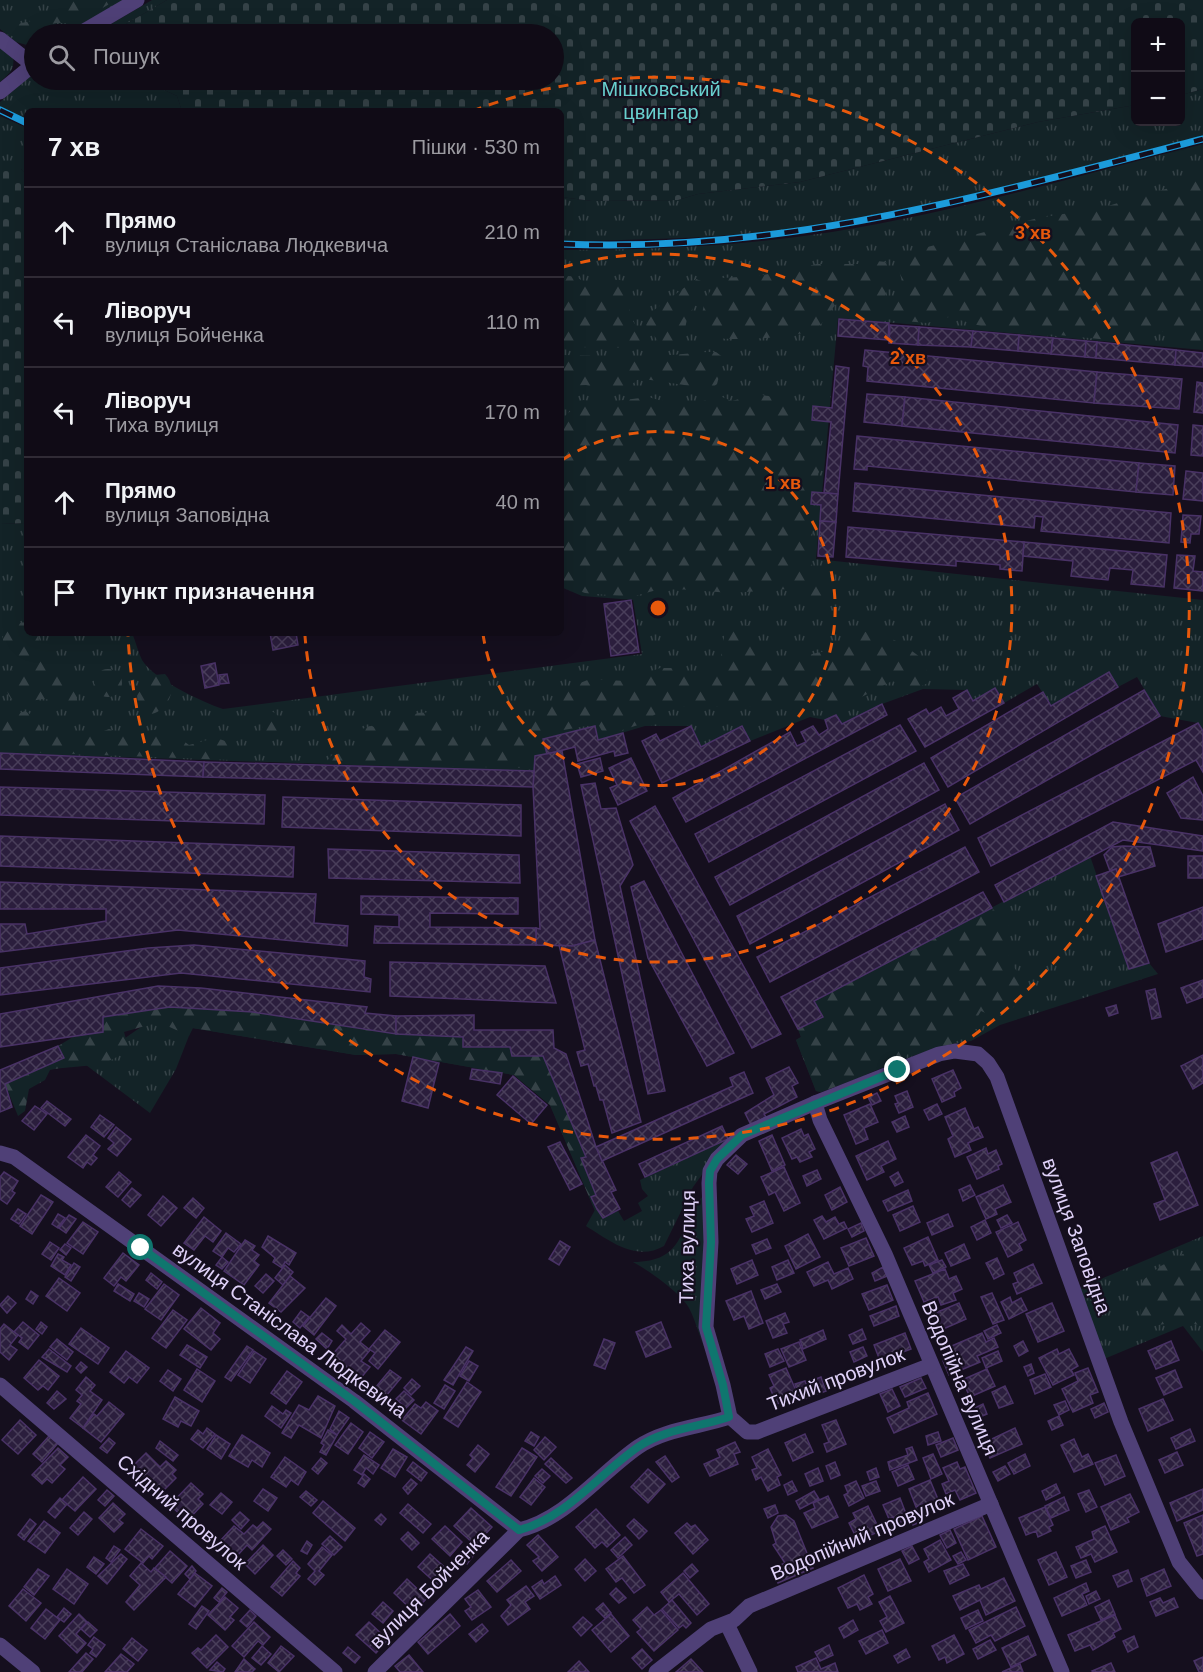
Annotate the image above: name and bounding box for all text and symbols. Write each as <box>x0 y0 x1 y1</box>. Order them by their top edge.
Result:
map controls <box>1131 18 1185 126</box>
button: + <box>1131 18 1185 72</box>
search box <box>24 24 564 90</box>
icon: search <box>45 41 78 74</box>
text: Пошук <box>93 44 159 69</box>
button: − <box>1131 72 1185 126</box>
park label: Мішковський цвинтар <box>601 78 721 123</box>
text: 7 хв <box>48 132 100 162</box>
text: Пішки · 530 m <box>412 136 540 158</box>
text: Прямо <box>105 208 176 233</box>
icon: ahead <box>48 216 81 249</box>
text: 210 m <box>484 221 540 243</box>
text: 3 хв <box>1015 223 1051 243</box>
text: вулиця Станіслава Людкевича <box>105 234 388 256</box>
text: Ліворуч <box>105 298 191 323</box>
icon: left <box>48 306 81 339</box>
text: 110 m <box>486 311 540 333</box>
text: вулиця Бойченка <box>105 324 264 346</box>
text: 2 хв <box>890 348 926 368</box>
text: Ліворуч <box>105 388 191 413</box>
icon: left <box>48 396 81 429</box>
text: 170 m <box>484 401 540 423</box>
text: Тиха вулиця <box>105 414 219 436</box>
text: 1 хв <box>765 473 801 493</box>
text: Прямо <box>105 478 176 503</box>
icon: ahead <box>48 486 81 519</box>
text: 40 m <box>496 491 540 513</box>
text: вулиця Заповідна <box>105 504 270 526</box>
icon: arrive <box>48 576 81 609</box>
text: Пункт призначення <box>105 579 315 604</box>
centre of rings <box>648 598 668 618</box>
route end <box>884 1056 910 1082</box>
street label: вулиця Заповідна <box>1039 1155 1116 1318</box>
street label: Тиха вулиця <box>675 1190 699 1304</box>
route start <box>127 1234 153 1260</box>
street label: вулиця Станіслава Людкевича <box>169 1238 412 1423</box>
street label: Водопійна вулиця <box>917 1297 1003 1459</box>
street label: Тихий провулок <box>764 1343 908 1415</box>
street label: Східний провулок <box>113 1450 251 1574</box>
street label: Водопійний провулок <box>767 1487 957 1585</box>
street label: вулиця Бойченка <box>365 1524 494 1653</box>

